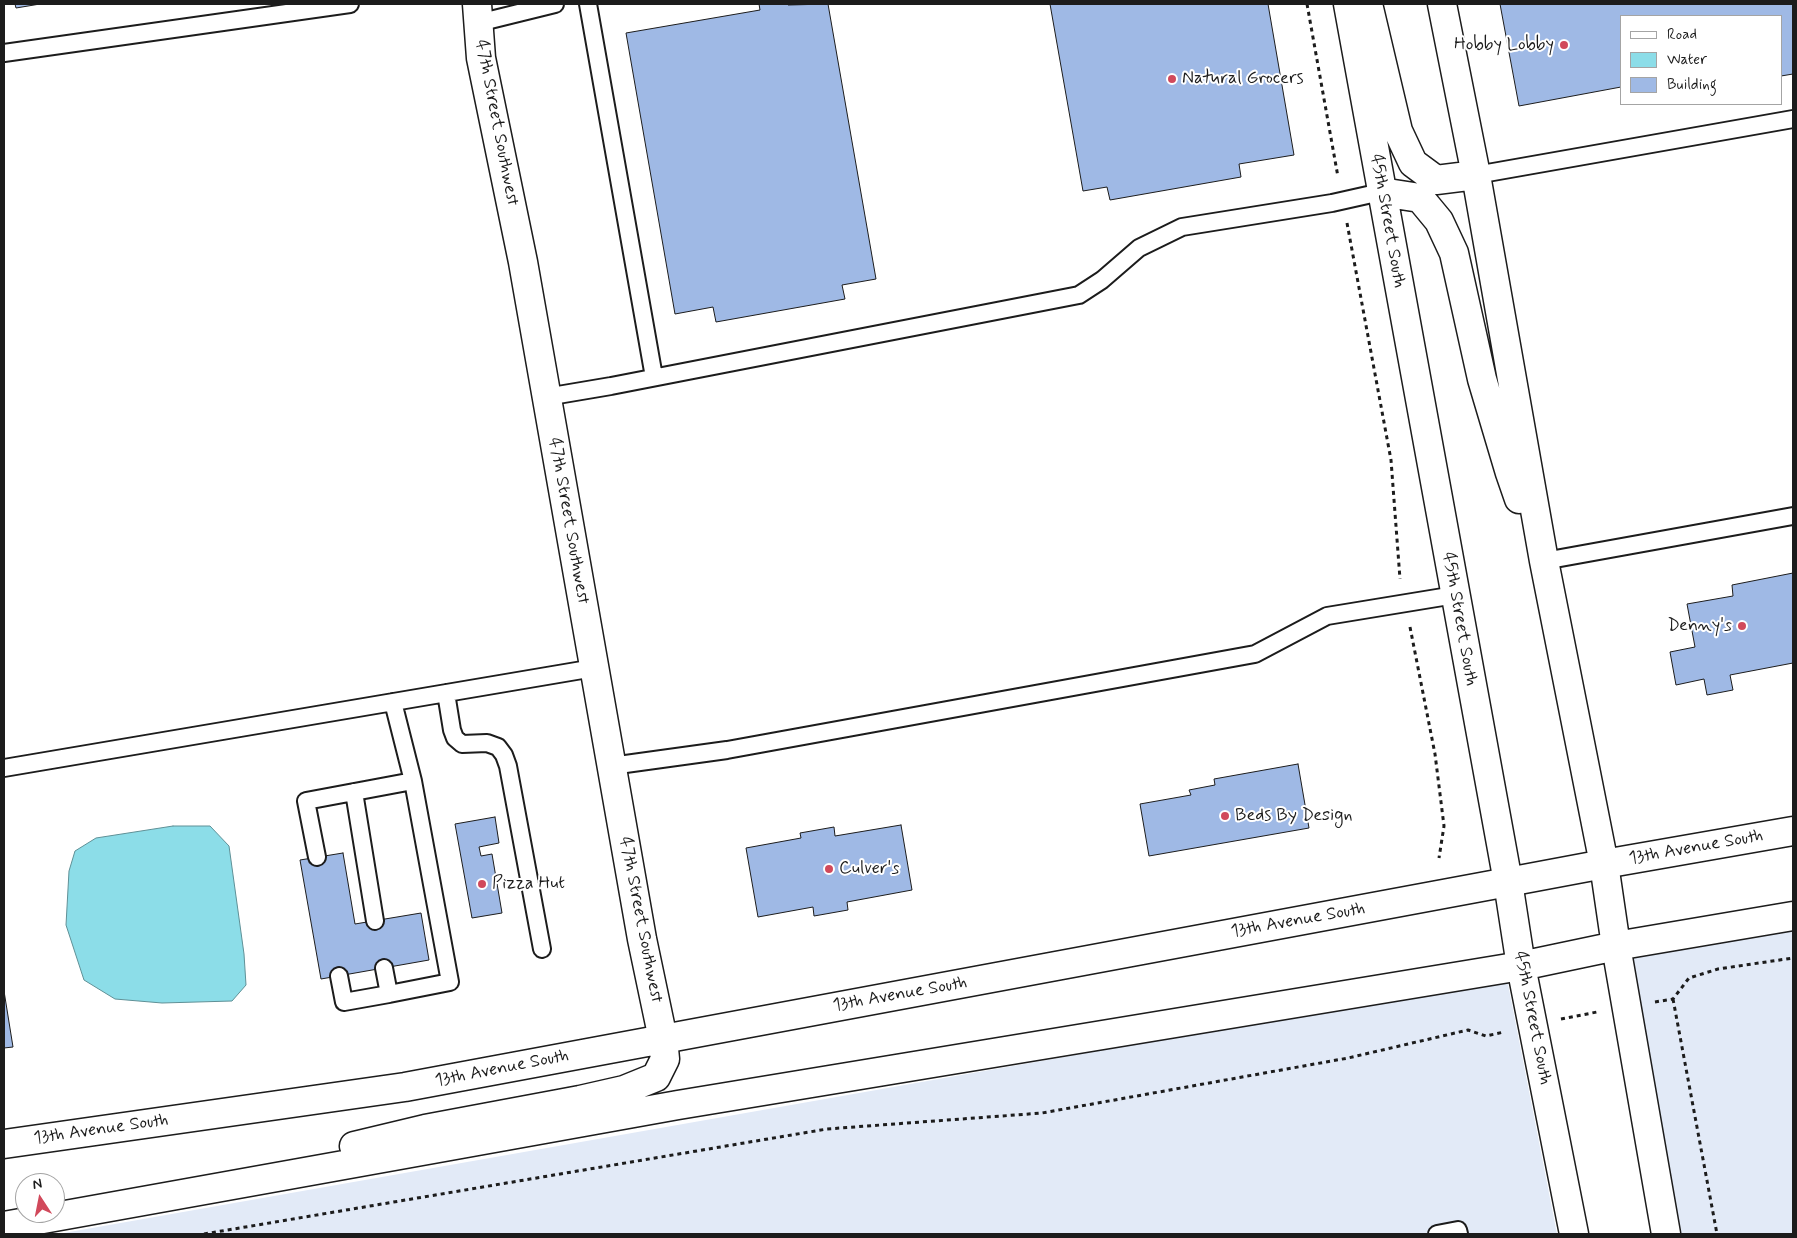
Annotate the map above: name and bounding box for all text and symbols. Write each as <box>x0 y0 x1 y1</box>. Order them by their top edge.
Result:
legend <box>1620 15 1782 105</box>
text: Road <box>1667 25 1697 45</box>
place label: Hobby Lobby <box>1454 34 1554 56</box>
street label: 47th Street Southwest <box>469 38 523 208</box>
marker: Hobby Lobby <box>1558 39 1570 51</box>
text: Water <box>1667 50 1707 70</box>
place label: Natural Grocers <box>1182 68 1303 90</box>
marker: Natural Grocers <box>1166 73 1178 85</box>
text: Building <box>1667 75 1717 95</box>
street label: 45th Street South <box>1365 152 1409 290</box>
street label: 47th Street Southwest <box>543 436 593 606</box>
street label: 45th Street South <box>1437 550 1481 688</box>
place label: Denny's <box>1668 615 1732 637</box>
marker: Denny's <box>1736 620 1748 632</box>
place label: Beds By Design <box>1235 805 1353 827</box>
marker: Beds By Design <box>1219 810 1231 822</box>
street label: 13th Avenue South <box>1627 826 1765 870</box>
street label: 47th Street Southwest <box>613 835 667 1005</box>
place label: Culver's <box>839 858 899 880</box>
marker: Culver's <box>823 863 835 875</box>
place label: Pizza Hut <box>492 873 565 895</box>
marker: Pizza Hut <box>476 878 488 890</box>
street label: 13th Avenue South <box>1229 899 1367 943</box>
street label: 45th Street South <box>1508 949 1556 1087</box>
street label: 13th Avenue South <box>831 973 969 1017</box>
street label: 13th Avenue South <box>433 1045 571 1093</box>
street label: 13th Avenue South <box>32 1110 170 1150</box>
north arrow <box>15 1173 65 1223</box>
text: N <box>31 1175 44 1194</box>

